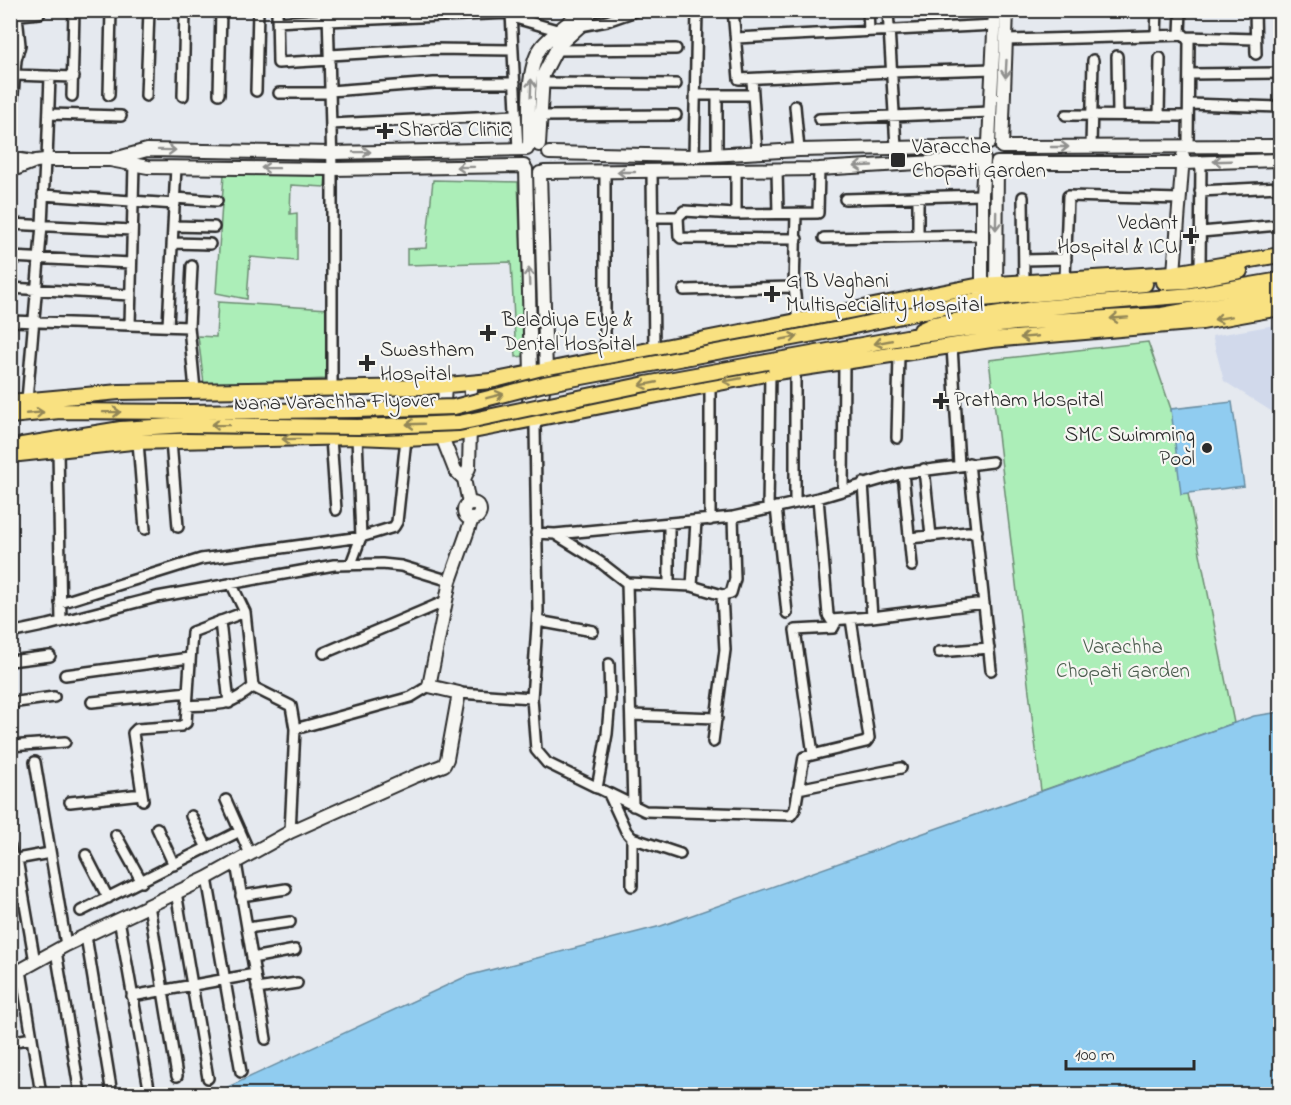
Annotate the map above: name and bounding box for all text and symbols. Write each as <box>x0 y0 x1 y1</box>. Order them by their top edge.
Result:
one-way arrow <box>1000 58 1011 78</box>
one-way arrow <box>525 78 537 98</box>
place label: Sharda Clinic <box>398 116 511 146</box>
marker: Sharda Clinic <box>376 122 394 140</box>
place label: Varaccha Chopati Garden <box>911 133 1046 187</box>
one-way arrow <box>1050 141 1070 153</box>
one-way arrow <box>157 145 177 156</box>
one-way arrow <box>352 146 372 158</box>
marker: Varaccha Chopati Garden <box>889 151 907 169</box>
one-way arrow <box>1213 156 1233 167</box>
one-way arrow <box>456 161 476 173</box>
one-way arrow <box>854 161 874 172</box>
one-way arrow <box>261 162 281 174</box>
one-way arrow <box>617 166 637 178</box>
place label: Vedant Hospital & ICU <box>1057 209 1178 263</box>
one-way arrow <box>990 211 1002 231</box>
marker: Vedant Hospital & ICU <box>1182 227 1200 245</box>
one-way arrow <box>523 267 534 287</box>
place label: G B Vaghani Multispeciality Hospital <box>786 267 983 323</box>
marker: G B Vaghani Multispeciality Hospital <box>763 285 781 303</box>
place label: Beladiya Eye & Dental Hospital <box>501 306 635 360</box>
one-way arrow <box>1109 312 1129 323</box>
one-way arrow <box>1214 313 1233 324</box>
marker: Beladiya Eye & Dental Hospital <box>479 324 497 342</box>
one-way arrow <box>779 332 799 343</box>
one-way arrow <box>1019 332 1039 343</box>
place label: Swastham Hospital <box>380 336 474 390</box>
one-way arrow <box>874 337 894 348</box>
marker: Swastham Hospital <box>358 354 376 372</box>
one-way arrow <box>723 375 743 386</box>
one-way arrow <box>638 379 658 390</box>
street label: Nana Varachha Flyover <box>234 386 437 422</box>
place label: Pratham Hospital <box>954 386 1104 416</box>
one-way arrow <box>485 390 504 402</box>
marker: Pratham Hospital <box>932 392 950 410</box>
one-way arrow <box>101 406 121 418</box>
one-way arrow <box>25 407 45 418</box>
one-way arrow <box>210 419 230 431</box>
one-way arrow <box>405 419 425 430</box>
place label: SMC Swimming Pool <box>1065 421 1195 475</box>
one-way arrow <box>281 433 301 444</box>
marker: SMC Swimming Pool <box>1200 441 1214 455</box>
park label: Varachha Chopati Garden <box>1056 633 1190 687</box>
scale bar <box>1066 1033 1194 1071</box>
text: 100 m <box>1075 1043 1115 1069</box>

